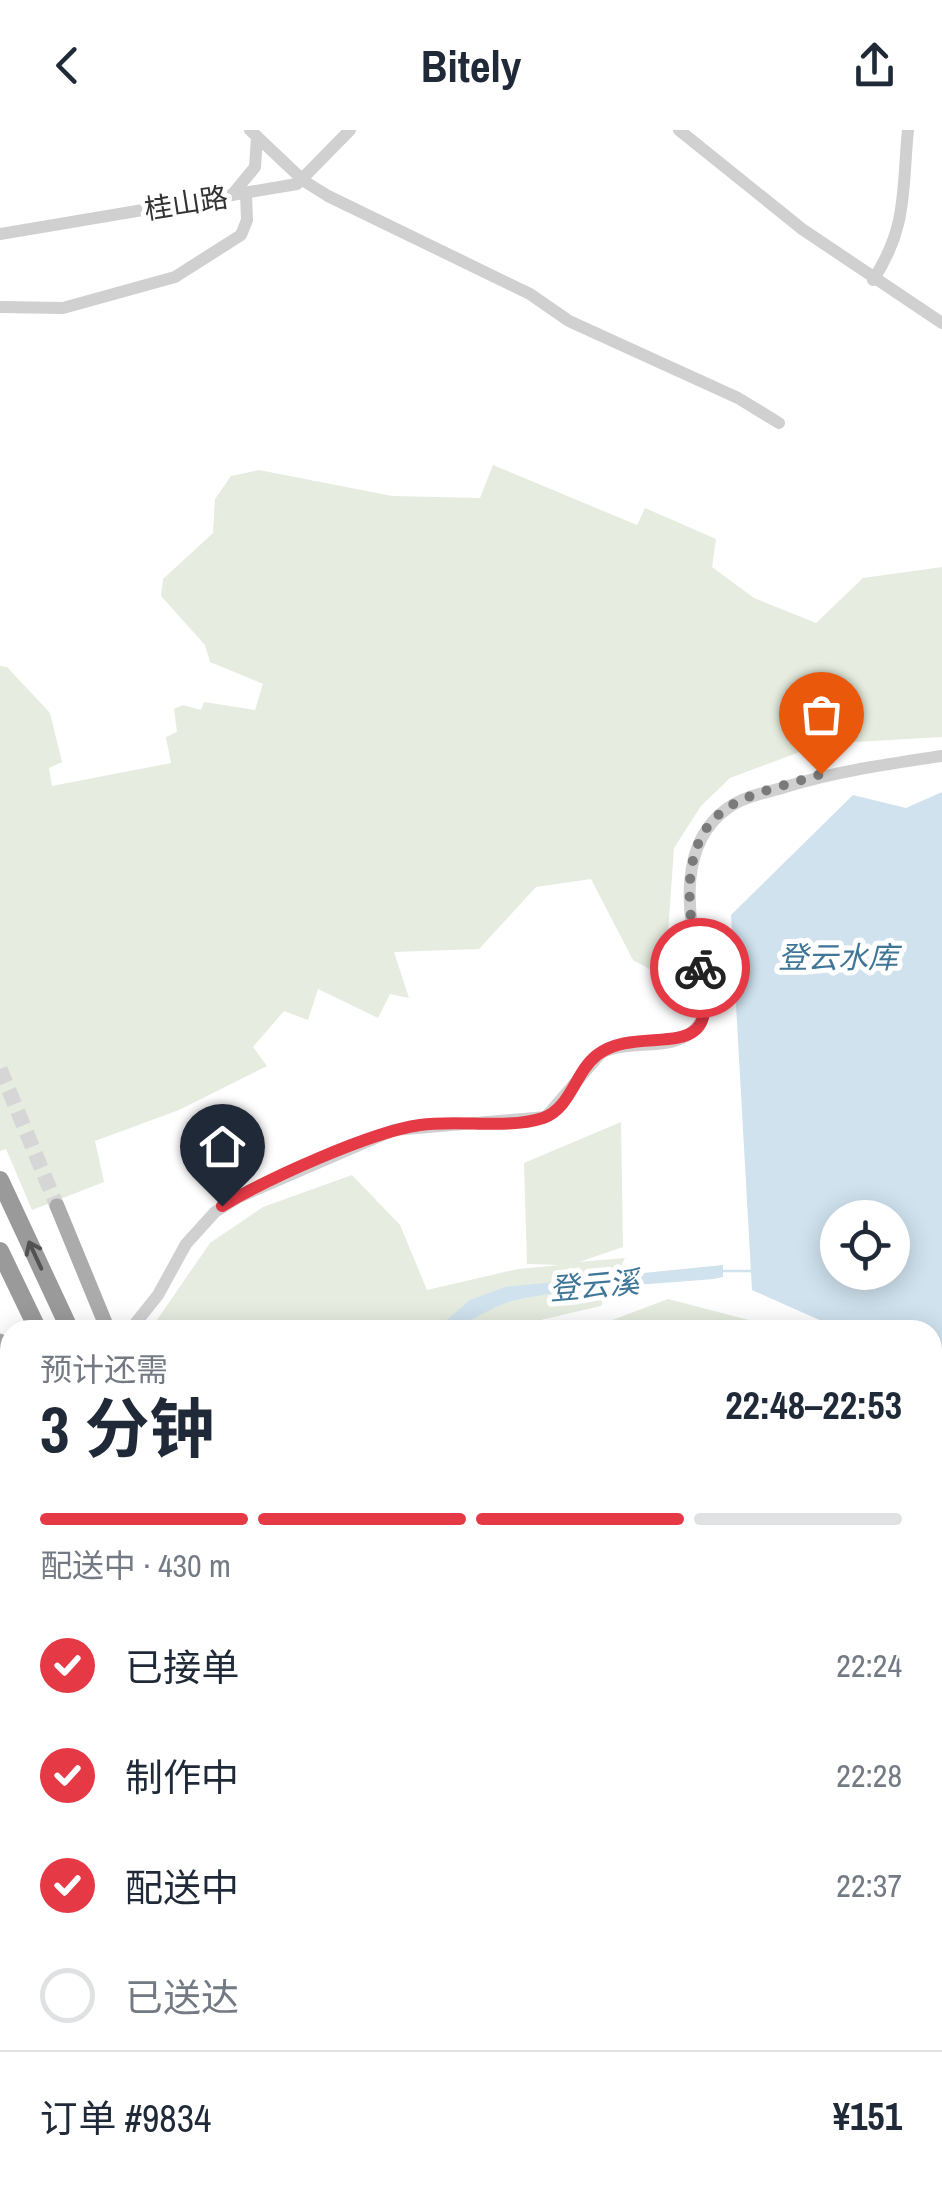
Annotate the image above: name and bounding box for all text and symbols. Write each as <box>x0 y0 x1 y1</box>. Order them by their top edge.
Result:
text: Bitely <box>421 35 521 96</box>
icon: back <box>40 38 95 93</box>
icon: share <box>847 38 902 93</box>
street label: 桂山路 <box>142 178 230 228</box>
pin <box>779 672 864 775</box>
icon: bag <box>794 687 849 742</box>
courier <box>650 918 750 1018</box>
water label: 登云水库 <box>778 937 903 977</box>
icon: bike <box>673 941 728 996</box>
pin <box>180 1104 265 1207</box>
icon: home <box>195 1119 250 1174</box>
map controls <box>820 1200 910 1290</box>
button: locate <box>820 1200 910 1290</box>
one-way arrow <box>24 1241 43 1271</box>
water label: 登云溪 <box>547 1261 644 1309</box>
text: 预计还需 <box>40 1348 168 1391</box>
text: 22:48–22:53 <box>725 1380 902 1431</box>
text: 3 分钟 <box>40 1385 214 1472</box>
text: 配送中 · 430 m <box>40 1544 231 1587</box>
icon: check <box>40 1638 95 1693</box>
text: 已接单 <box>125 1642 239 1693</box>
text: 22:24 <box>836 1644 902 1687</box>
icon: check <box>40 1748 95 1803</box>
text: 制作中 <box>125 1752 239 1803</box>
text: 22:28 <box>836 1754 902 1797</box>
icon: check <box>40 1858 95 1913</box>
text: 配送中 <box>125 1862 239 1913</box>
text: 22:37 <box>836 1864 902 1907</box>
text: 已送达 <box>125 1972 239 2023</box>
text: ¥151 <box>833 2091 902 2142</box>
text: 订单 #9834 <box>40 2093 211 2144</box>

